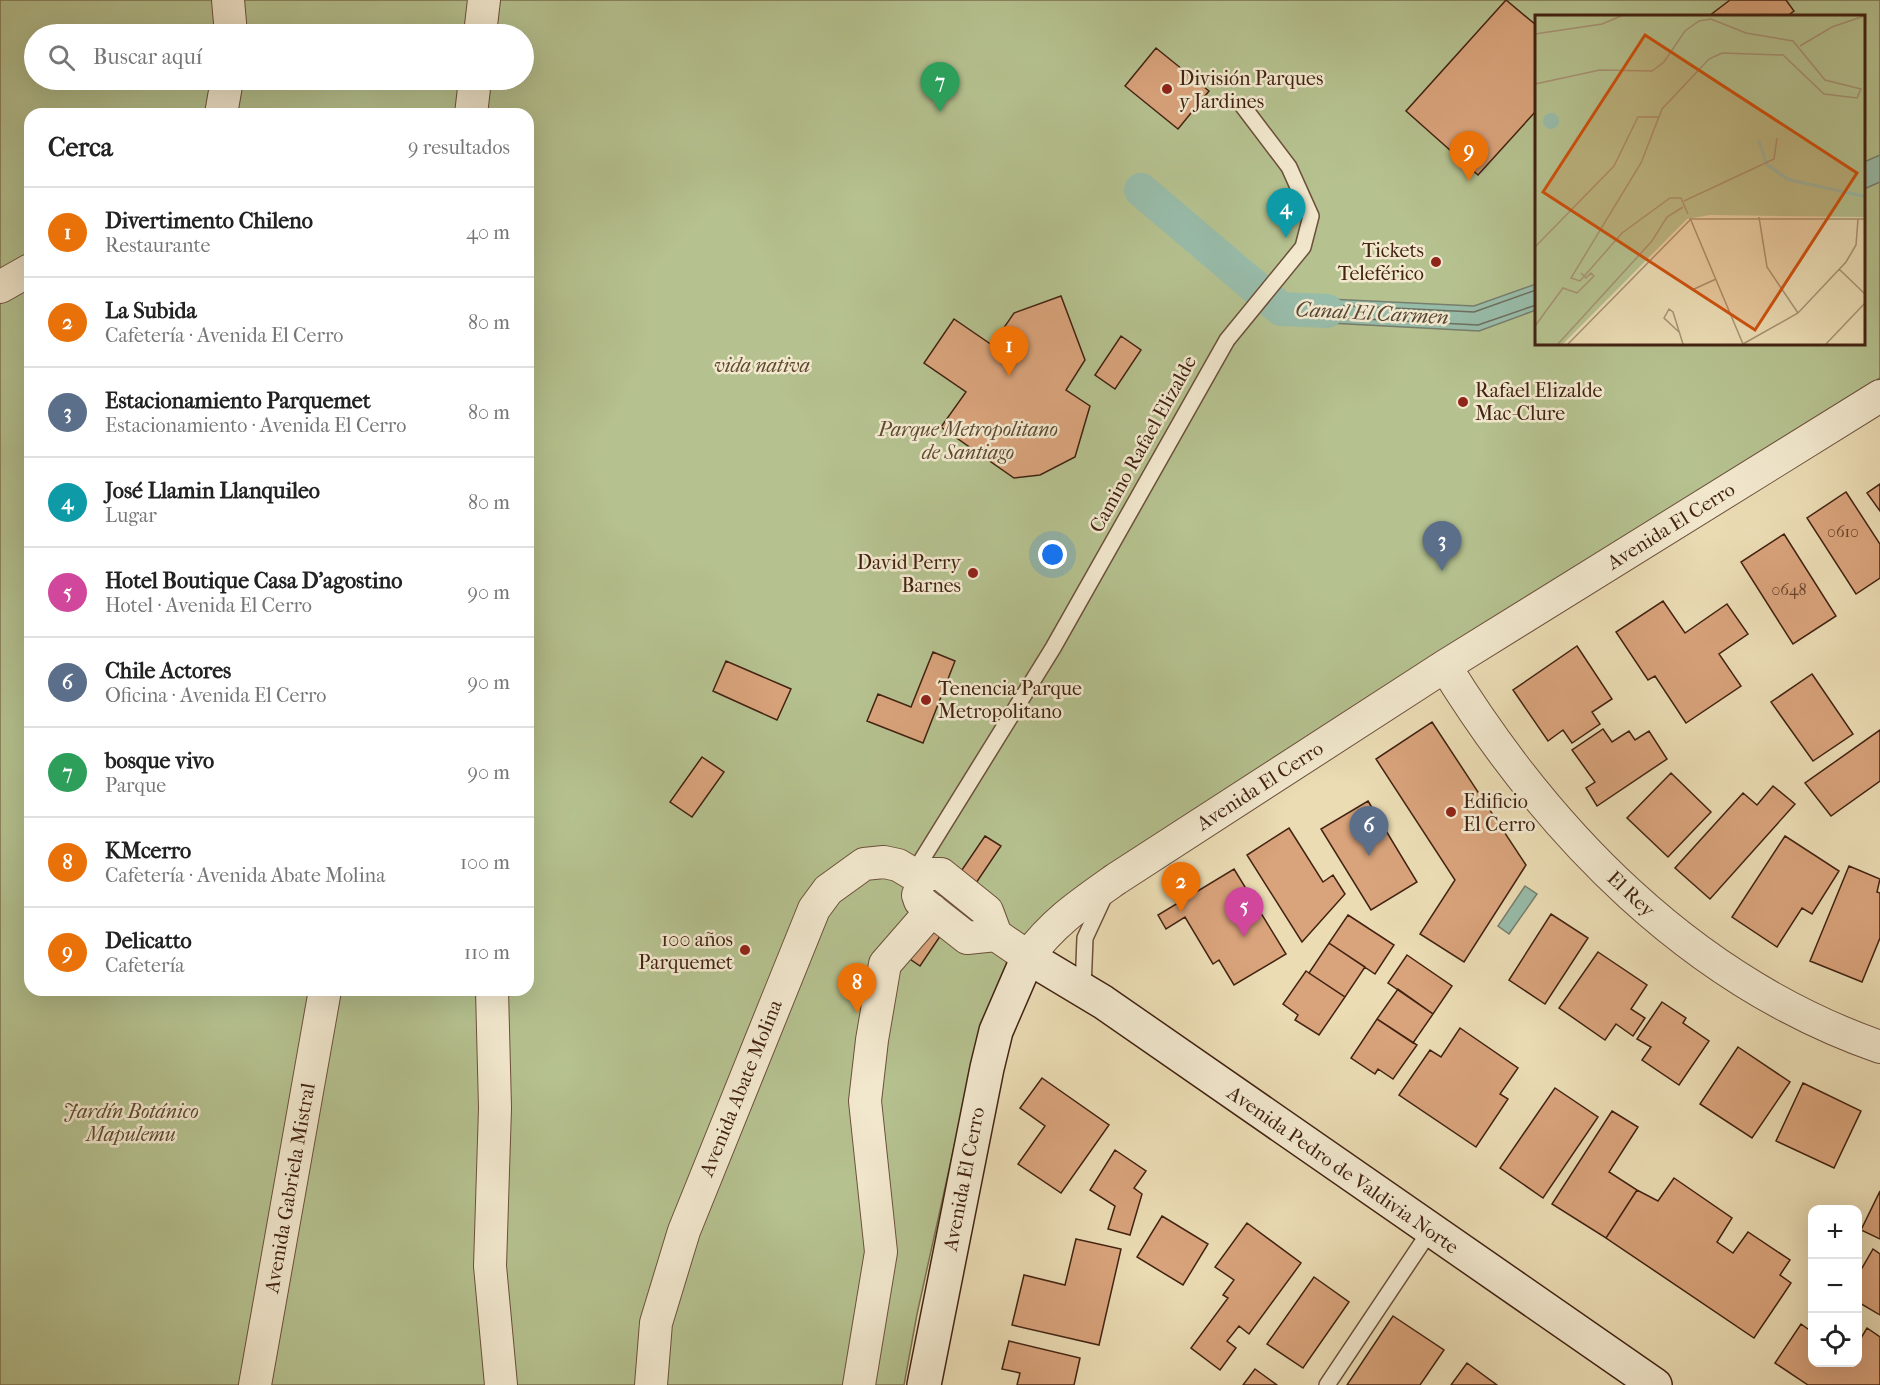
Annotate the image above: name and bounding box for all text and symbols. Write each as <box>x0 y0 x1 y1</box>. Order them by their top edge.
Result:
inset map <box>1535 15 1865 345</box>
search box <box>24 24 534 90</box>
icon: search <box>45 41 78 74</box>
text: Buscar aquí <box>93 44 202 70</box>
pin: 7 <box>920 63 960 112</box>
place label: División Parques y Jardines <box>1179 67 1323 113</box>
marker: División Parques y Jardines <box>1160 82 1174 96</box>
text: Cerca <box>48 132 113 163</box>
pin: 9 <box>1450 132 1488 181</box>
text: 9 resultados <box>408 136 510 159</box>
pin: 4 <box>1266 188 1306 238</box>
text: Divertimento Chileno <box>105 208 313 234</box>
text: 1 <box>64 221 71 244</box>
text: 40 m <box>466 221 510 244</box>
text: Restaurante <box>105 234 210 257</box>
place label: Tickets Teleférico <box>1338 239 1424 285</box>
marker: Tickets Teleférico <box>1429 255 1443 269</box>
water label: Canal El Carmen <box>1295 297 1449 329</box>
text: La Subida <box>105 298 197 324</box>
text: 2 <box>62 311 73 334</box>
text: 80 m <box>468 311 510 334</box>
text: Cafetería · Avenida El Cerro <box>105 324 344 347</box>
pin: 1 <box>990 326 1028 376</box>
street label: Camino Rafael Elizalde <box>1085 351 1201 536</box>
park label: vida nativa <box>714 354 810 377</box>
place label: Rafael Elizalde Mac-Clure <box>1475 379 1603 425</box>
text: Estacionamiento Parquemet <box>105 388 371 414</box>
marker: Rafael Elizalde Mac-Clure <box>1456 395 1470 409</box>
text: 3 <box>63 401 72 424</box>
text: 80 m <box>468 401 510 424</box>
text: Estacionamiento · Avenida El Cerro <box>105 414 406 437</box>
park label: Parque Metropolitano de Santiago <box>877 418 1058 464</box>
street label: Avenida El Cerro <box>1602 477 1739 575</box>
text: José Llamin Llanquileo <box>105 478 320 504</box>
text: 4 <box>62 491 73 514</box>
text: 80 m <box>468 491 510 514</box>
text: Lugar <box>105 504 157 527</box>
pin: 3 <box>1422 522 1462 571</box>
house number: 0610 <box>1827 522 1859 541</box>
your location <box>1038 540 1067 569</box>
place label: David Perry Barnes <box>857 551 962 597</box>
marker: David Perry Barnes <box>966 566 980 580</box>
text: Hotel Boutique Casa D’agostino <box>105 568 402 594</box>
house number: 0648 <box>1772 580 1806 599</box>
text: 5 <box>63 581 72 604</box>
text: 90 m <box>468 581 510 604</box>
text: Hotel · Avenida El Cerro <box>105 594 312 617</box>
text: Chile Actores <box>105 658 231 684</box>
text: 6 <box>62 671 73 694</box>
text: 90 m <box>468 671 510 694</box>
place label: Tenencia Parque Metropolitano <box>938 677 1082 723</box>
text: Oficina · Avenida El Cerro <box>105 684 326 707</box>
marker: Tenencia Parque Metropolitano <box>919 693 933 707</box>
street label: Avenida El Cerro <box>1192 737 1328 836</box>
text: bosque vivo <box>105 748 214 774</box>
text: 7 <box>63 761 72 784</box>
text: 90 m <box>468 761 510 784</box>
text: Parque <box>105 774 166 797</box>
place label: Edificio El Cerro <box>1463 790 1535 836</box>
marker: Edificio El Cerro <box>1444 805 1458 819</box>
pin: 6 <box>1350 806 1388 856</box>
text: KMcerro <box>105 838 191 864</box>
text: 8 <box>62 851 73 874</box>
text: 100 m <box>460 851 510 874</box>
pin: 2 <box>1162 862 1200 912</box>
text: Cafetería · Avenida Abate Molina <box>105 864 385 887</box>
street label: El Rey <box>1602 866 1661 923</box>
pin: 5 <box>1224 888 1264 937</box>
text: Delicatto <box>105 928 192 954</box>
place label: 100 años Parquemet <box>638 928 733 974</box>
text: 9 <box>62 941 73 964</box>
text: 110 m <box>464 941 510 964</box>
marker: 100 años Parquemet <box>738 943 752 957</box>
text: Cafetería <box>105 954 185 977</box>
pin: 8 <box>838 964 876 1013</box>
street label: Avenida Abate Molina <box>695 996 787 1180</box>
street label: Avenida Gabriela Mistral <box>260 1081 320 1296</box>
street label: Avenida Pedro de Valdivia Norte <box>1222 1081 1463 1259</box>
park label: Jardín Botánico Mapulemu <box>63 1100 199 1146</box>
street label: Avenida El Cerro <box>939 1105 989 1254</box>
map controls <box>1808 1205 1862 1367</box>
button: + <box>1808 1205 1862 1259</box>
button: − <box>1808 1259 1862 1313</box>
button: locate <box>1808 1313 1862 1367</box>

